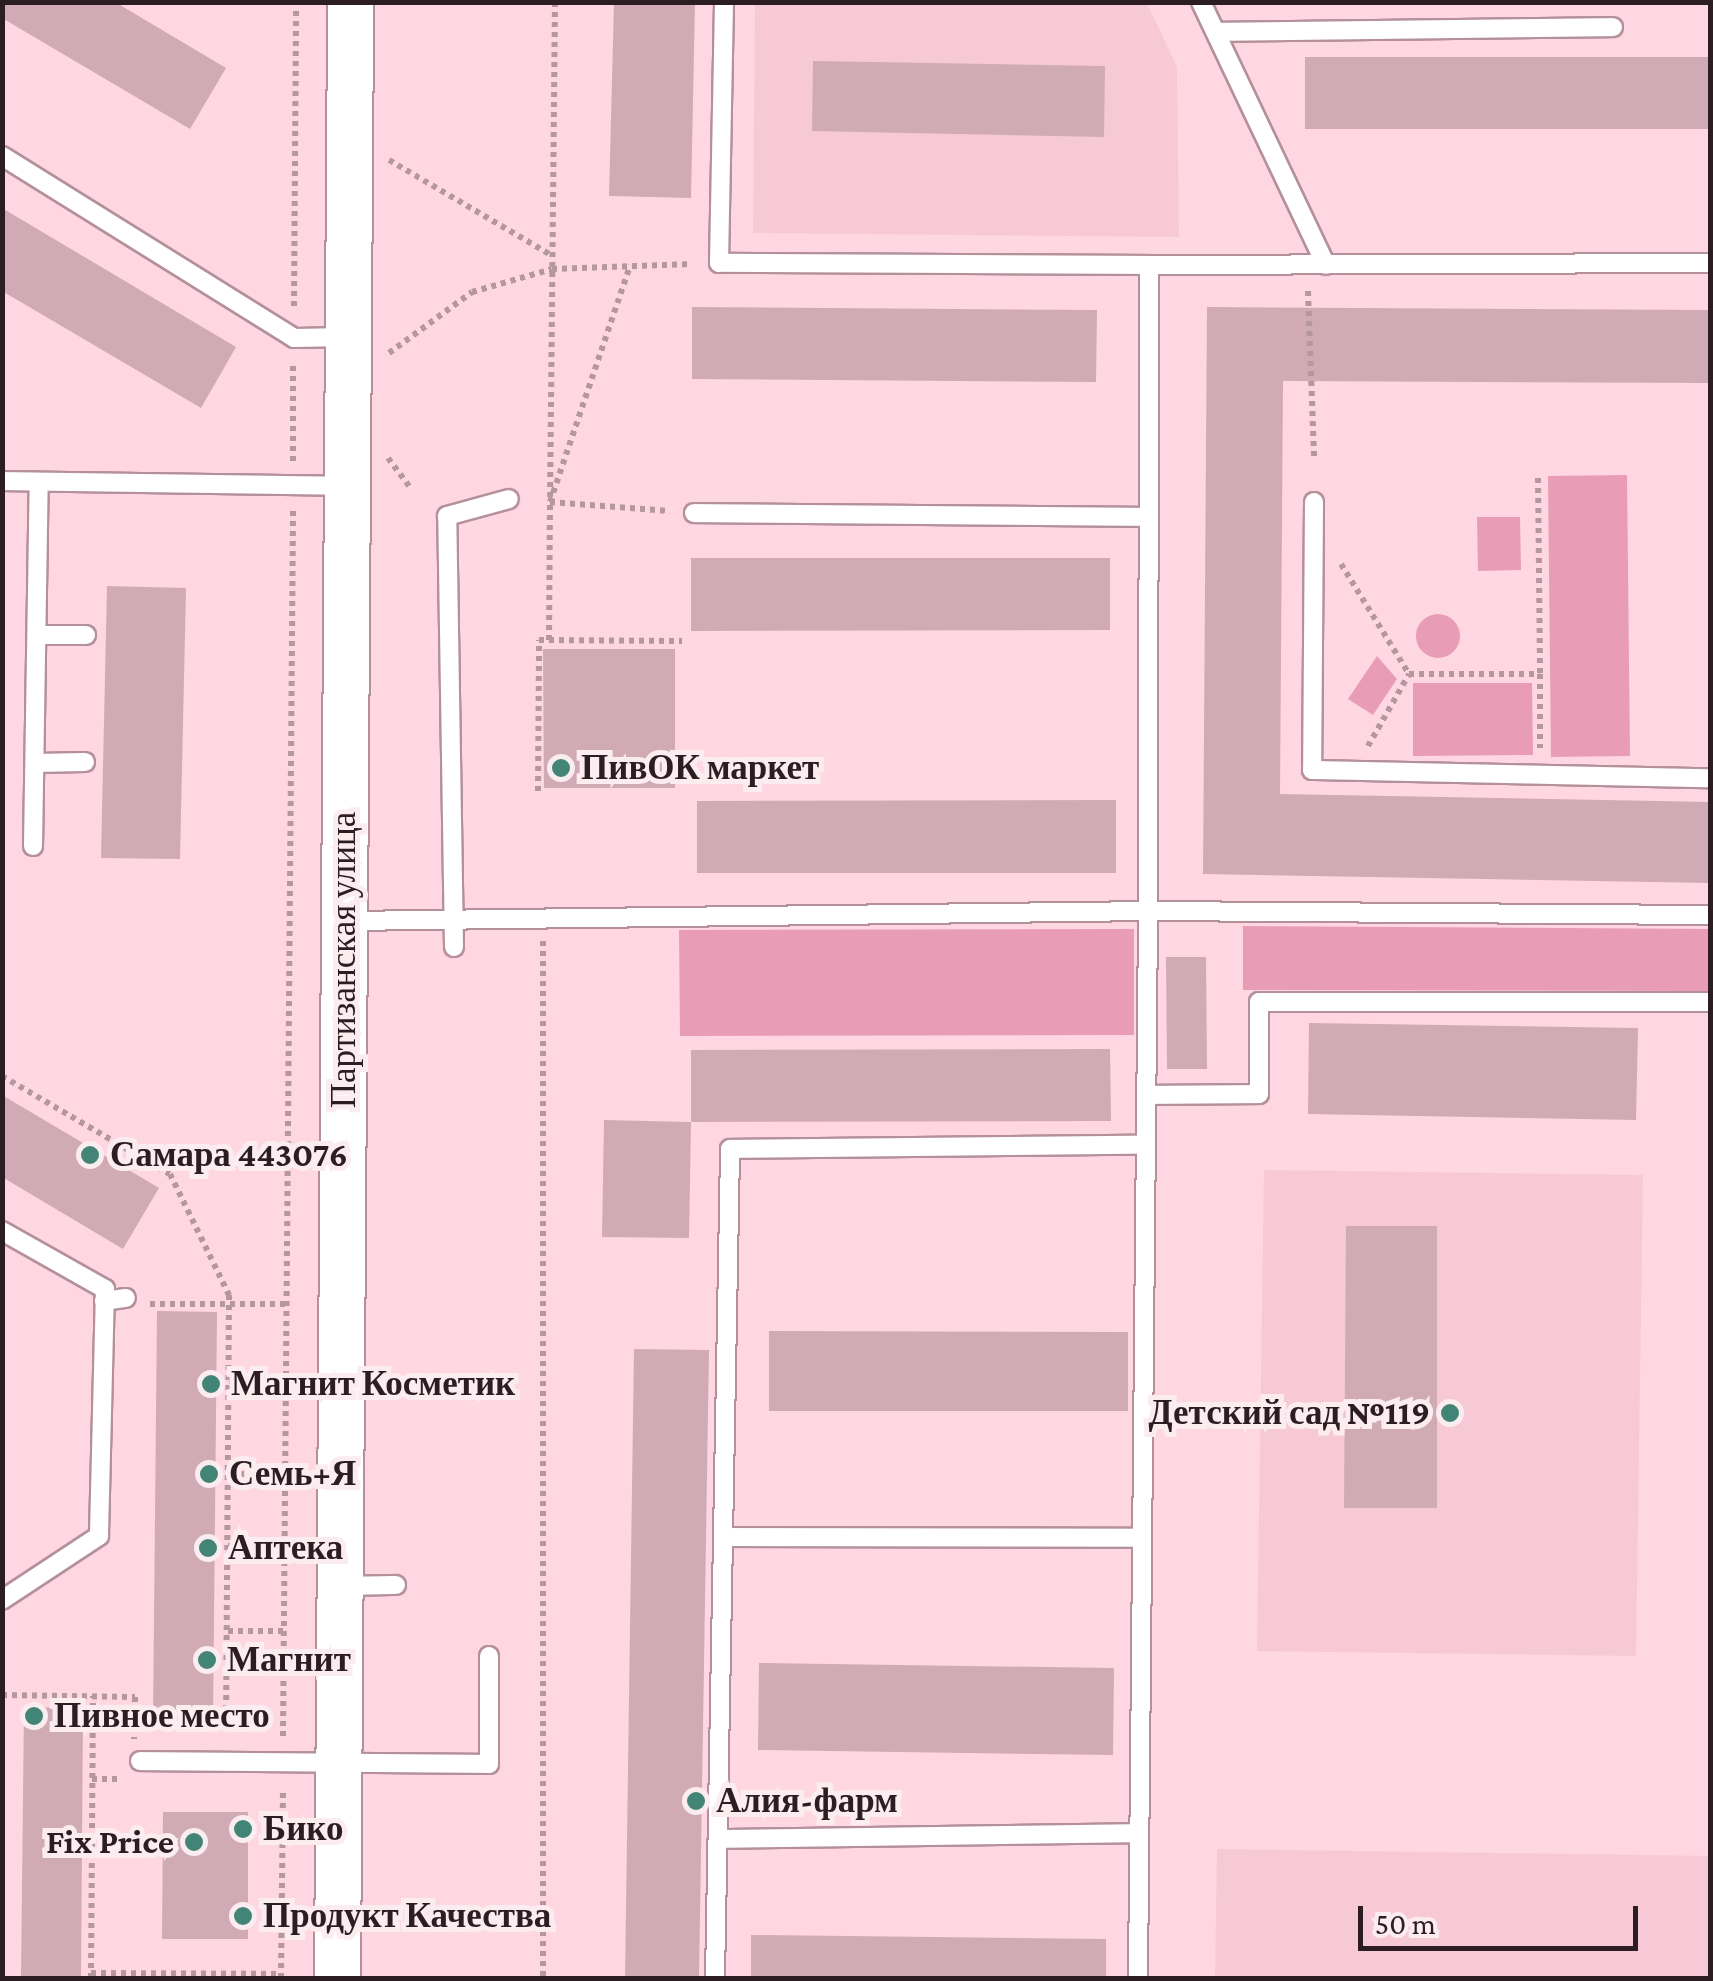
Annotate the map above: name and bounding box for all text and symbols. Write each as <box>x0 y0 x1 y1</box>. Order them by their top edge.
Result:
place label: ПивОК маркет <box>581 747 819 789</box>
marker: ПивОК маркет <box>550 757 572 779</box>
street label: Партизанская улица <box>323 812 365 1108</box>
place label: Самара 443076 <box>110 1134 348 1176</box>
marker: Самара 443076 <box>79 1144 101 1166</box>
place label: Магнит Косметик <box>231 1363 515 1405</box>
marker: Магнит Косметик <box>200 1373 222 1395</box>
place label: Детский сад №119 <box>1149 1392 1430 1434</box>
marker: Детский сад №119 <box>1439 1402 1461 1424</box>
place label: Семь+Я <box>229 1453 356 1495</box>
marker: Семь+Я <box>198 1463 220 1485</box>
place label: Аптека <box>228 1527 343 1569</box>
marker: Аптека <box>197 1537 219 1559</box>
place label: Магнит <box>227 1639 351 1681</box>
marker: Магнит <box>196 1649 218 1671</box>
place label: Пивное место <box>54 1695 270 1737</box>
marker: Пивное место <box>23 1705 45 1727</box>
place label: Алия-фарм <box>716 1780 898 1822</box>
marker: Алия-фарм <box>685 1790 707 1812</box>
place label: Бико <box>263 1808 344 1850</box>
marker: Бико <box>232 1818 254 1840</box>
place label: Fix Price <box>46 1821 174 1863</box>
marker: Fix Price <box>183 1831 205 1853</box>
scale bar <box>1363 1886 1643 1948</box>
place label: Продукт Качества <box>263 1895 551 1937</box>
marker: Продукт Качества <box>232 1905 254 1927</box>
text: 50 m <box>1375 1907 1436 1940</box>

